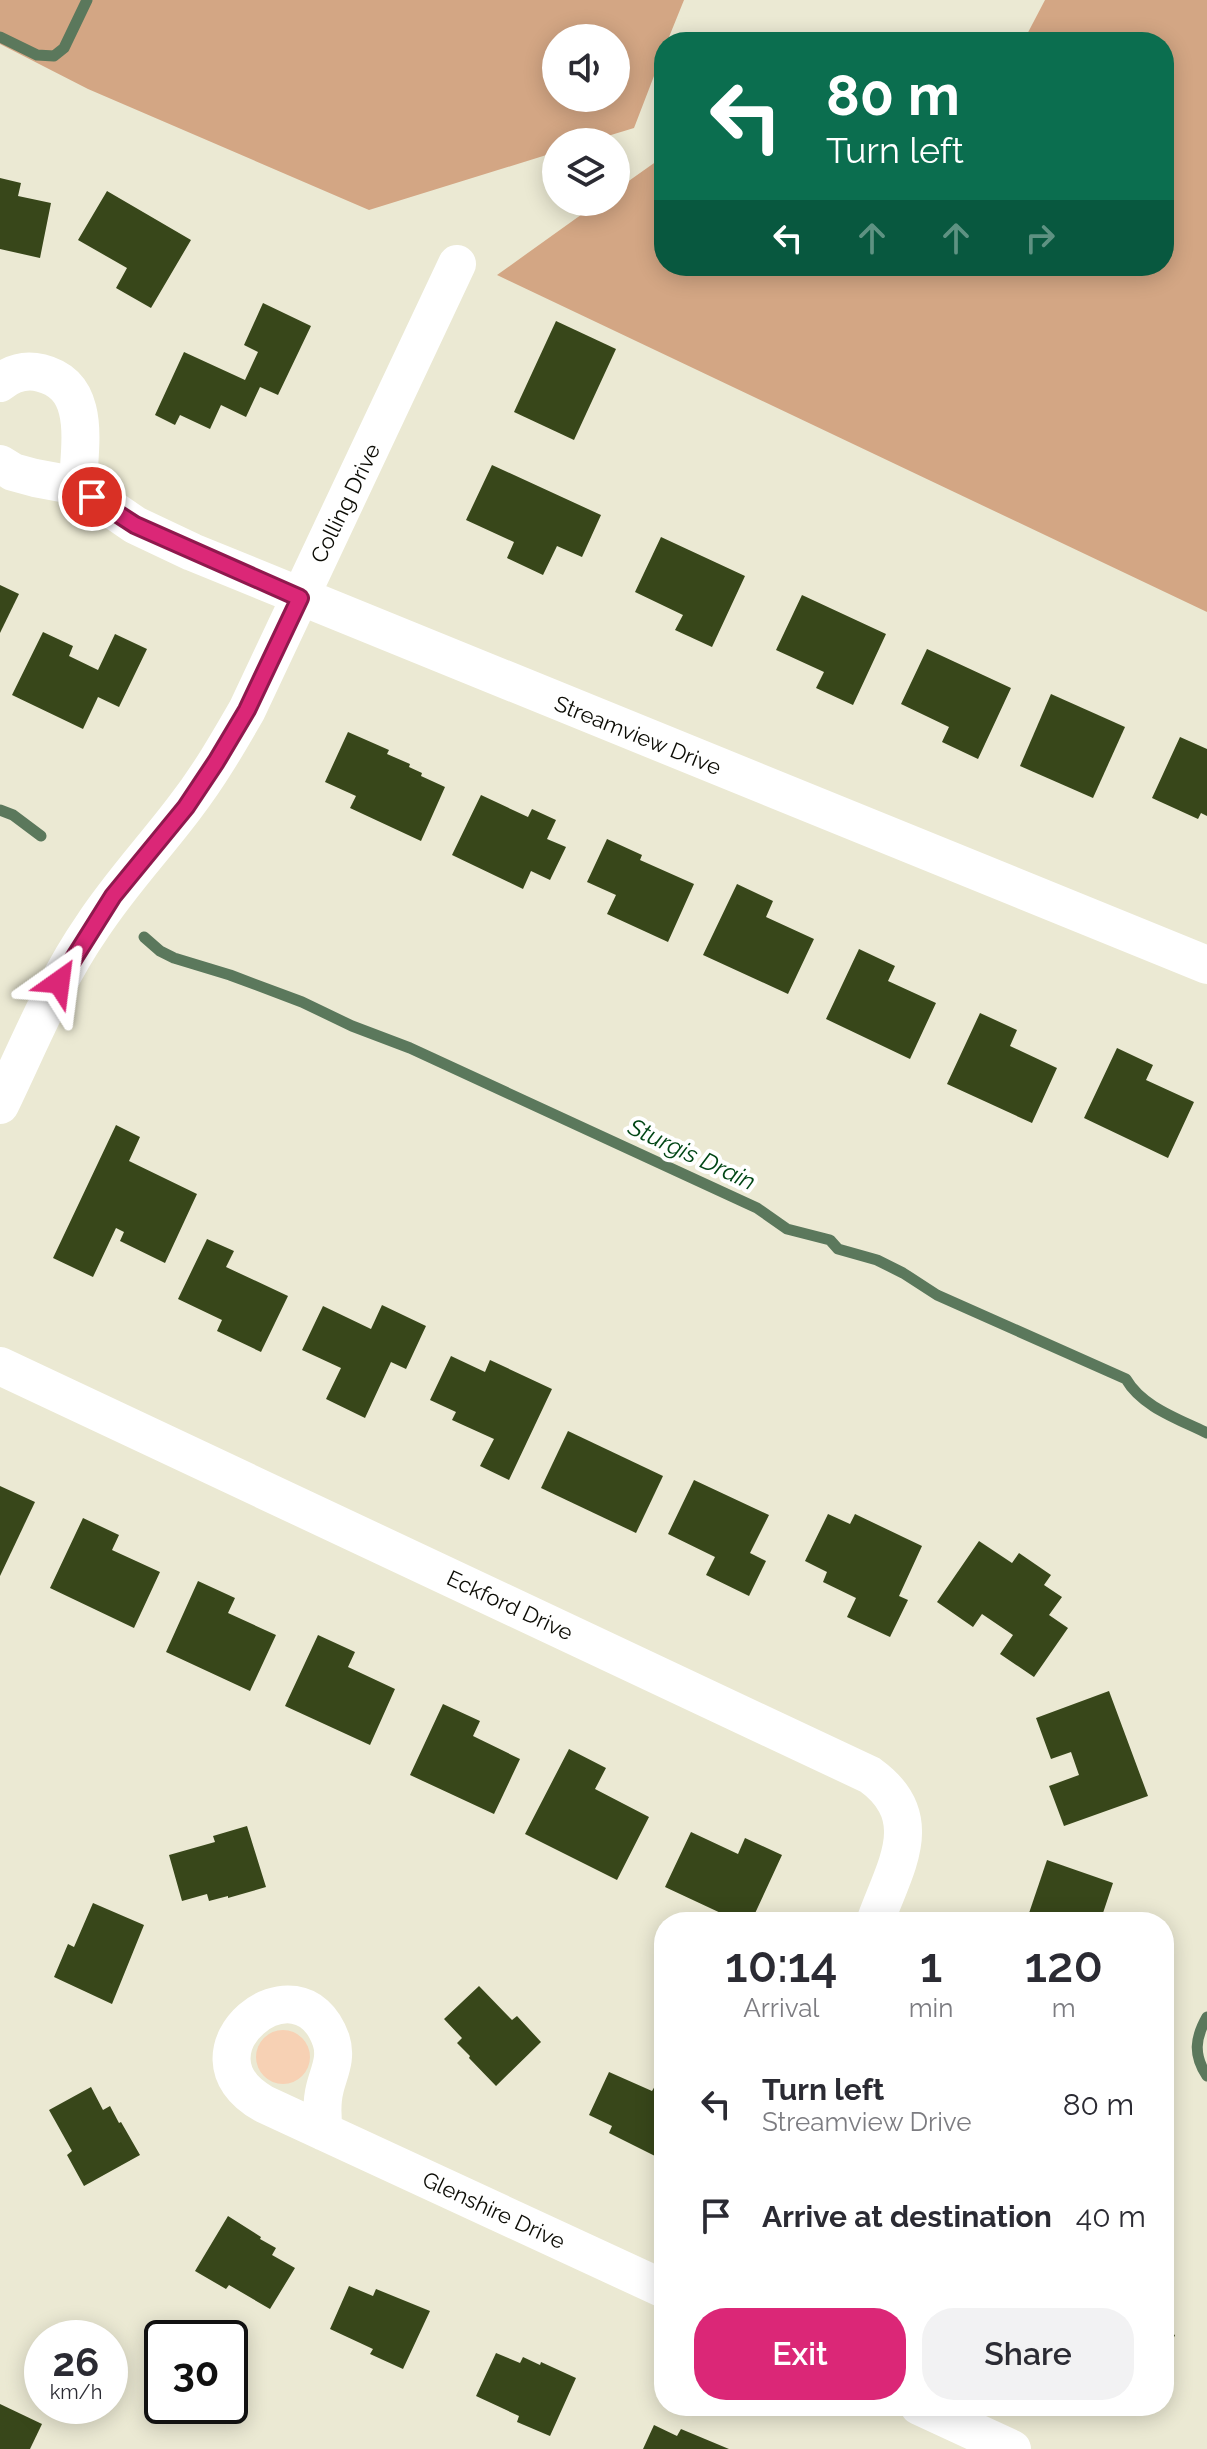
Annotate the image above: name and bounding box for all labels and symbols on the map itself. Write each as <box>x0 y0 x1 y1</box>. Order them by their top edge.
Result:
street label: Colling Drive <box>305 439 385 567</box>
pin <box>58 463 126 531</box>
street label: Streamview Drive <box>551 690 725 780</box>
position arrow <box>17 940 101 1024</box>
water label: Sturgis Drain <box>623 1111 760 1196</box>
street label: Eckford Drive <box>443 1564 577 1646</box>
street label: Glenshire Drive <box>419 2166 569 2254</box>
speed limit sign: 30 <box>144 2320 248 2424</box>

